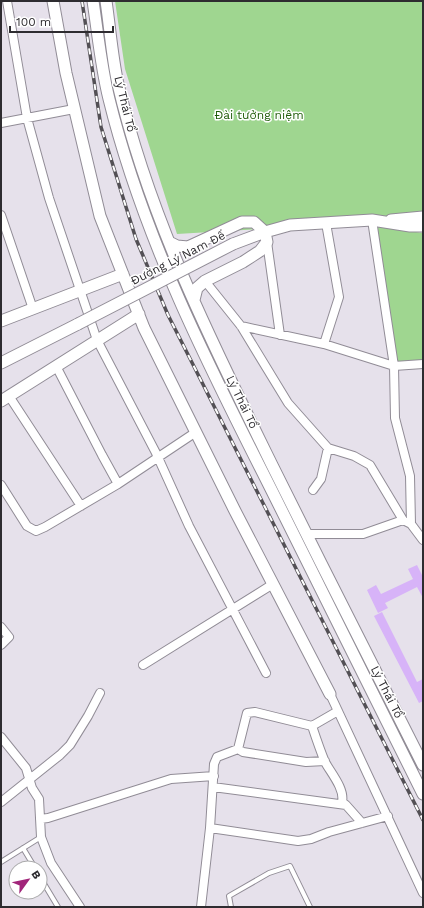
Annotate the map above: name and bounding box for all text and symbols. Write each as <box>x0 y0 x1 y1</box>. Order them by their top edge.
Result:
scale bar <box>10 8 113 34</box>
text: 100 m <box>16 15 51 29</box>
street label: Lý Thái Tổ <box>111 75 139 133</box>
park label: Đài tưởng niệm <box>214 108 304 122</box>
street label: Đường Lý Nam Đế <box>128 228 228 288</box>
street label: Lý Thái Tổ <box>223 373 261 431</box>
street label: Lý Thái Tổ <box>368 663 406 721</box>
north arrow <box>8 860 48 900</box>
text: B <box>28 868 44 882</box>

